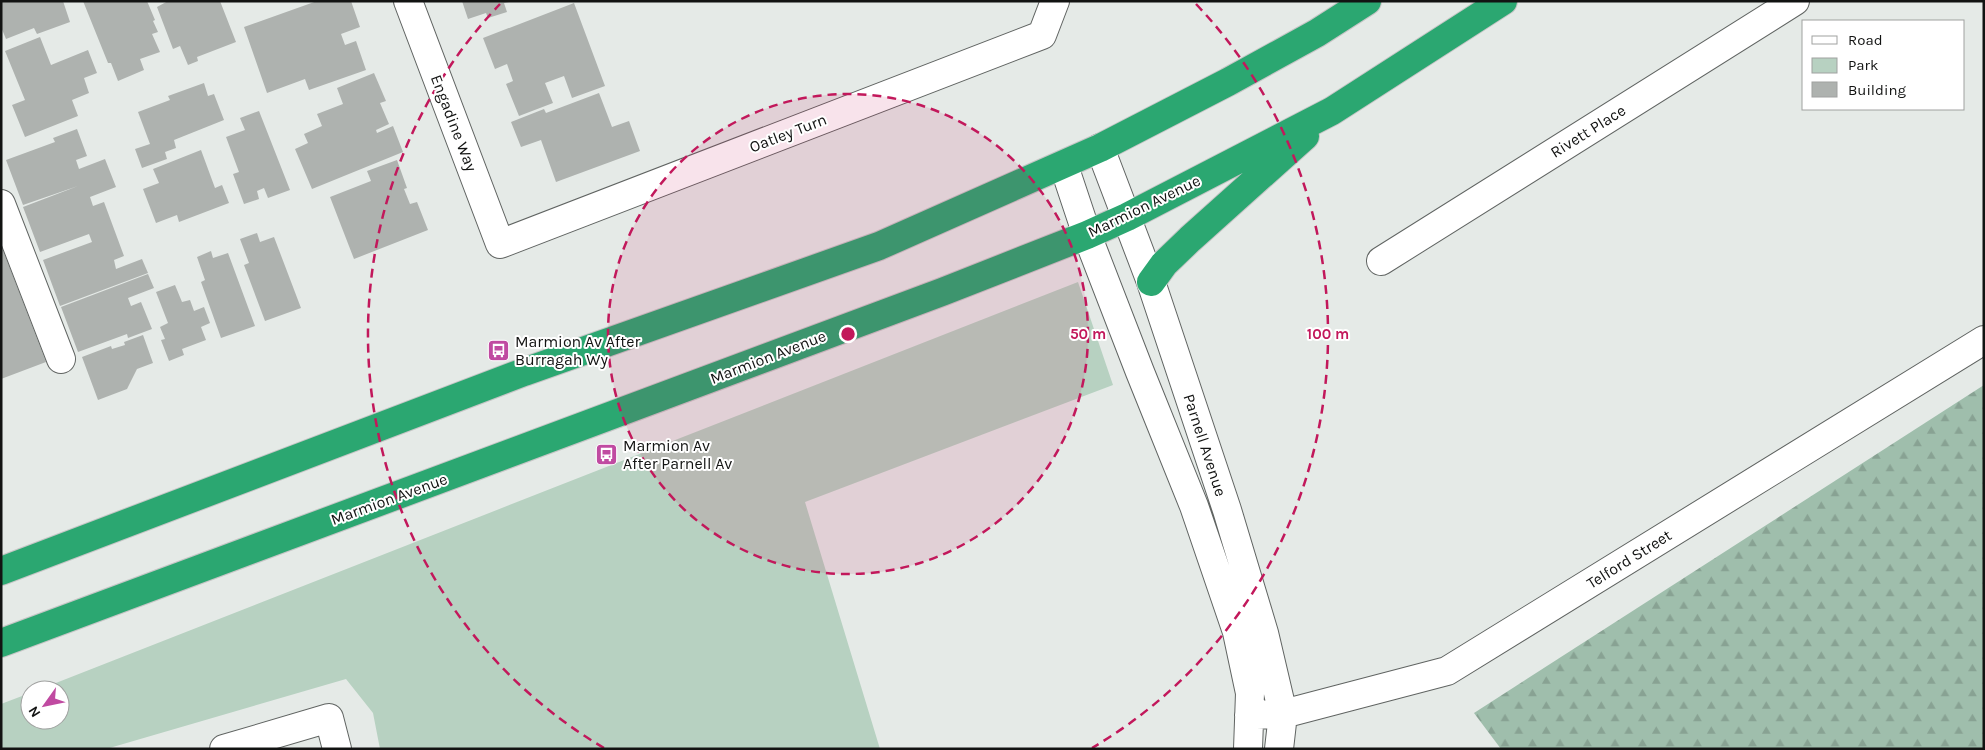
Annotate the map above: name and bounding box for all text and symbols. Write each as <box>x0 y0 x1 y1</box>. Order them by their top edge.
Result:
legend <box>1802 20 1965 110</box>
text: Road <box>1848 31 1883 49</box>
text: Park <box>1848 56 1878 74</box>
street label: Engadine Way <box>427 72 481 175</box>
text: Building <box>1848 81 1906 99</box>
street label: Rivett Place <box>1547 100 1629 162</box>
street label: Oatley Turn <box>747 110 829 156</box>
street label: Marmion Avenue <box>1085 171 1203 241</box>
centre of rings <box>839 325 857 343</box>
text: 50 m <box>1070 325 1106 343</box>
text: 100 m <box>1307 325 1349 343</box>
street label: Marmion Avenue <box>707 326 829 388</box>
place label: Marmion Av After Burragah Wy <box>515 332 640 369</box>
bus stop icon: Marmion Av After Burragah Wy <box>487 338 511 362</box>
street label: Parnell Avenue <box>1179 391 1231 499</box>
place label: Marmion Av After Parnell Av <box>623 436 732 473</box>
bus stop icon: Marmion Av After Parnell Av <box>595 442 619 466</box>
street label: Marmion Avenue <box>328 469 450 529</box>
street label: Telford Street <box>1583 525 1675 593</box>
north arrow <box>20 680 70 730</box>
text: N <box>25 703 44 721</box>

